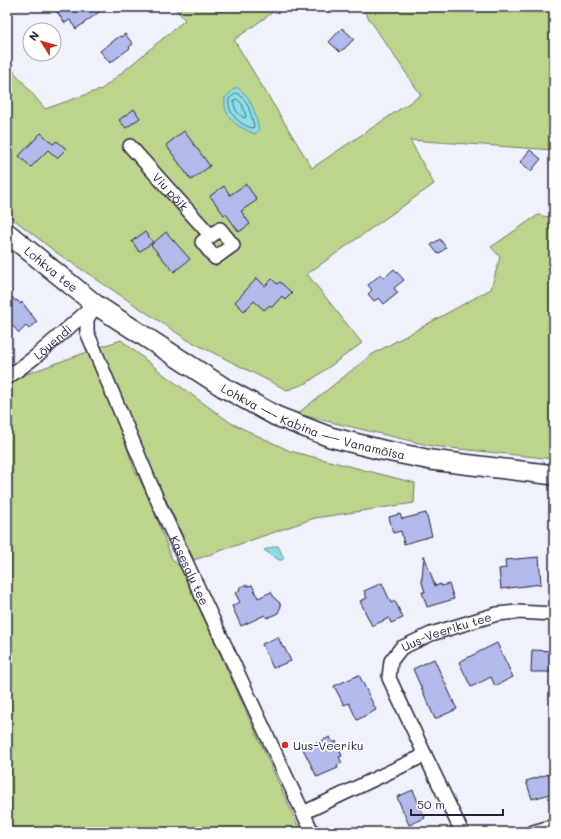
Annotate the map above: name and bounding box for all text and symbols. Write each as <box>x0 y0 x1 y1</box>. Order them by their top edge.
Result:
north arrow <box>22 22 62 62</box>
text: N <box>25 28 42 44</box>
street label: Viu põik <box>149 169 192 214</box>
street label: Lohkva tee <box>21 242 81 295</box>
street label: Lõuendi <box>30 321 75 363</box>
street label: Lohkva — Kabina — Vanamõisa <box>218 380 407 463</box>
street label: Kasesalu tee <box>167 533 213 607</box>
street label: Uus-Veeriku tee <box>399 608 493 655</box>
place label: Uus-Veeriku <box>293 737 364 753</box>
marker: Uus-Veeriku <box>280 740 290 750</box>
scale bar <box>411 791 503 817</box>
text: 50 m <box>417 796 445 812</box>

